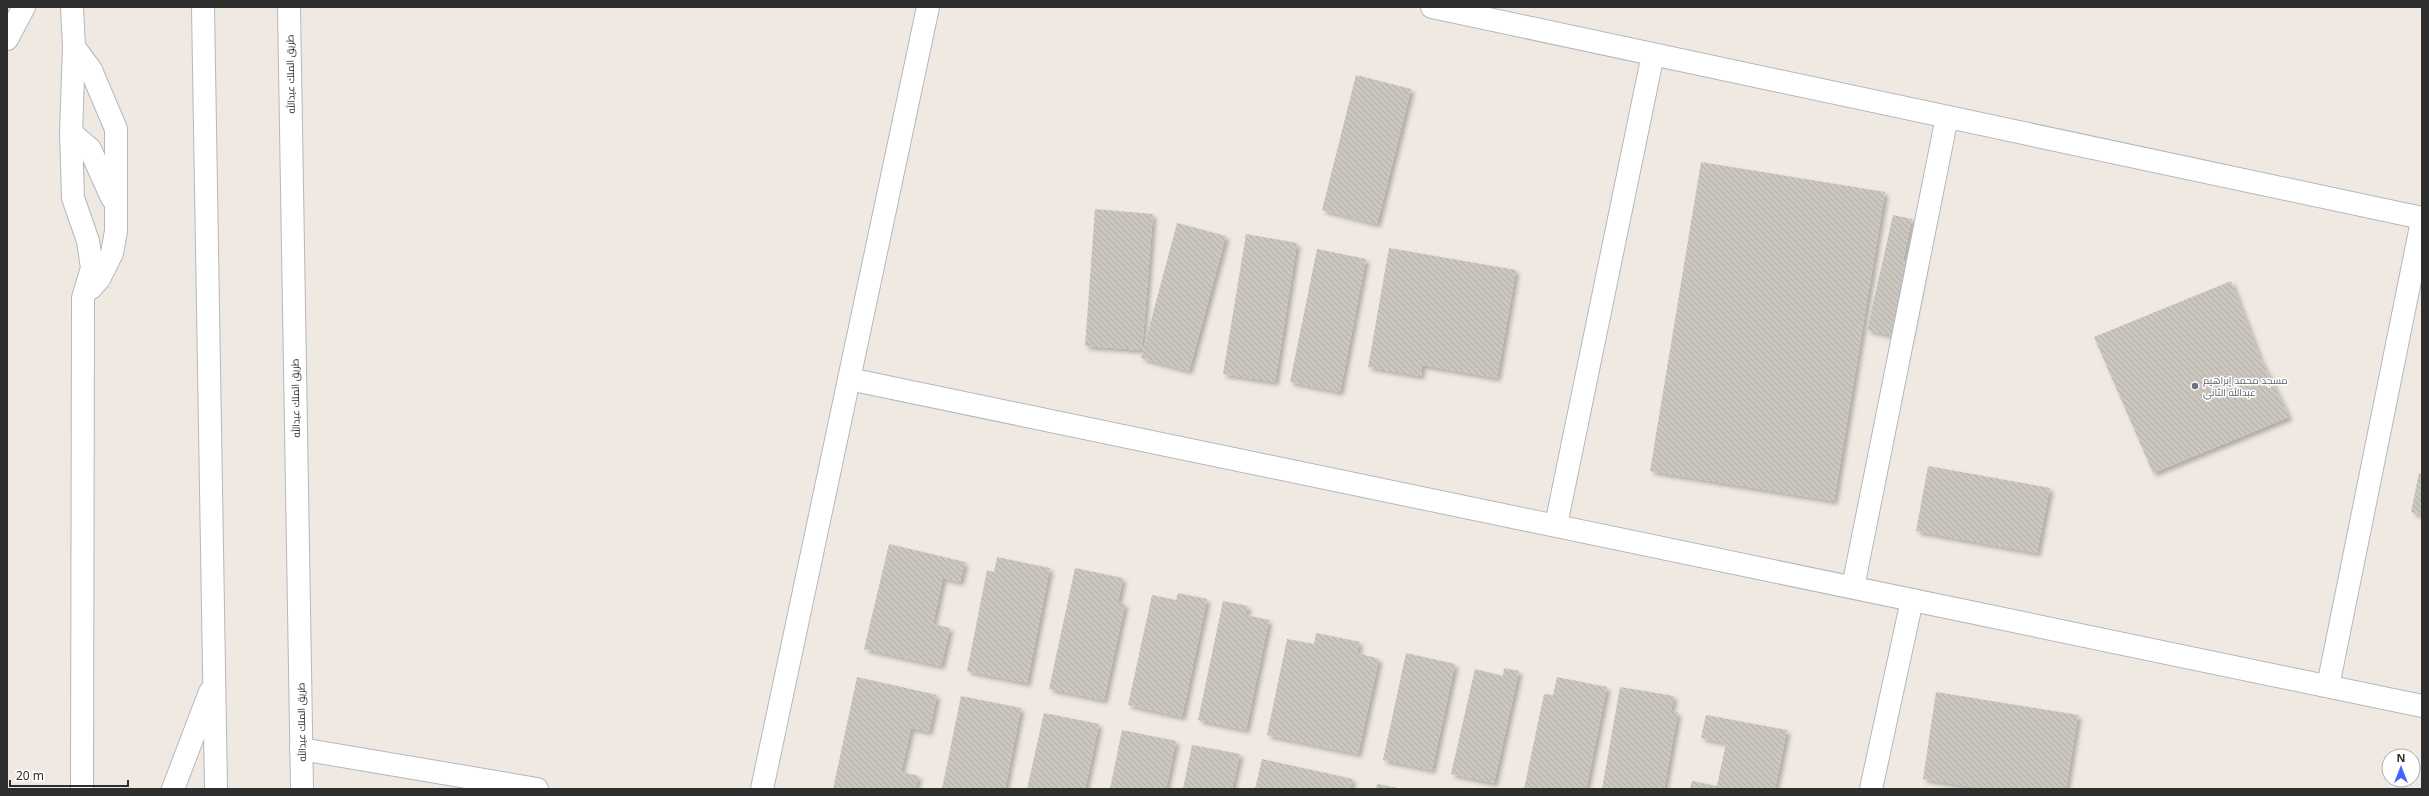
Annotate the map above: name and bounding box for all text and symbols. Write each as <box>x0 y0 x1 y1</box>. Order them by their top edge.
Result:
street label: طريق الملك عبدالله <box>282 34 298 114</box>
street label: طريق الملك عبدالله <box>287 358 303 438</box>
place label: مسجد محمد إبراهيم عبدالله الثاني <box>2203 373 2288 400</box>
marker: مسجد محمد إبراهيم عبدالله الثاني <box>2190 381 2200 391</box>
street label: طريق الملك عبدالله <box>293 682 309 762</box>
north arrow <box>2381 748 2421 788</box>
text: N <box>2397 750 2405 765</box>
scale bar <box>10 762 128 788</box>
text: 20 m <box>16 767 44 784</box>

